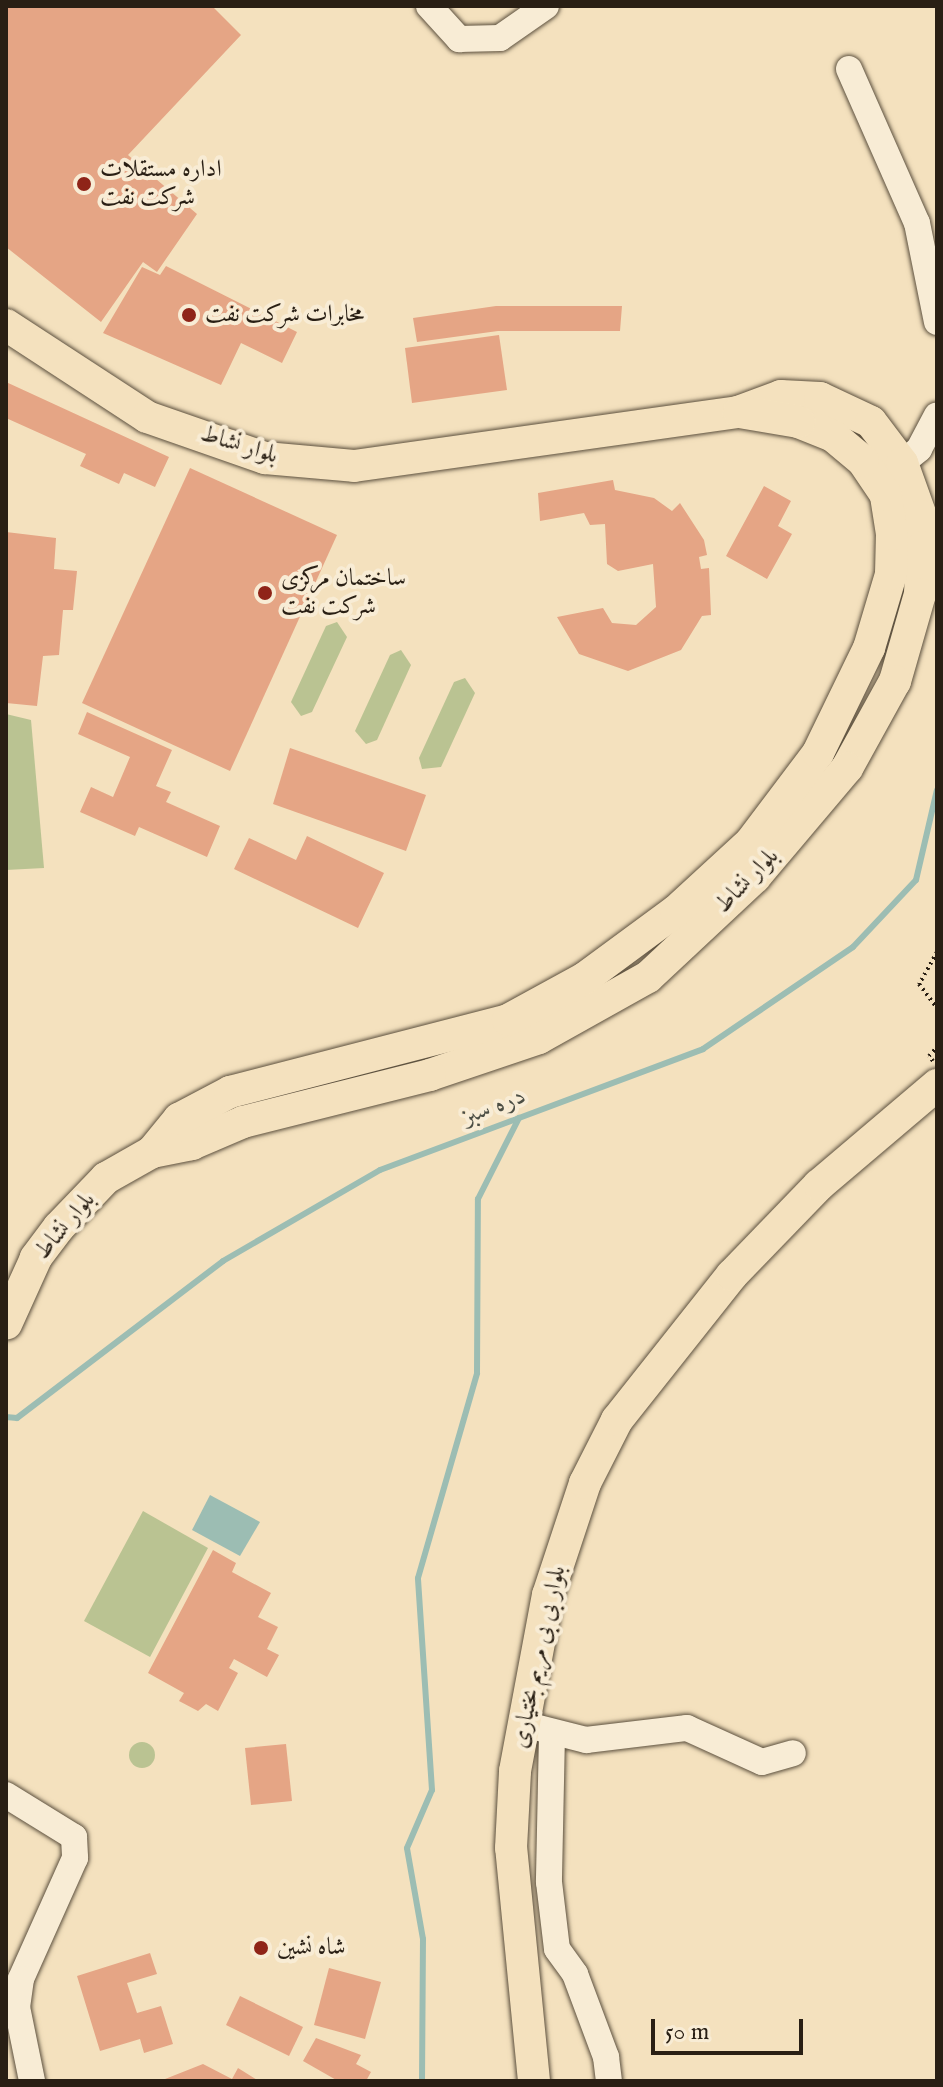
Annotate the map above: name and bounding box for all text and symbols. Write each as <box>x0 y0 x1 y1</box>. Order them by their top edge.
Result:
place label: اداره مستقلات شرکت نفت <box>100 156 222 212</box>
marker: اداره مستقلات شرکت نفت <box>75 175 93 193</box>
place label: مخابرات شرکت نفت <box>205 301 364 329</box>
marker: مخابرات شرکت نفت <box>180 306 198 324</box>
street label: بلوار نشاط <box>197 420 281 470</box>
place label: ساختمان مرکزی شرکت نفت <box>281 565 406 621</box>
marker: ساختمان مرکزی شرکت نفت <box>256 584 274 602</box>
street label: بلوار نشاط <box>709 842 785 920</box>
water label: دره سبز <box>458 1080 530 1132</box>
street label: بلوار نشاط <box>28 1186 102 1266</box>
street label: بلوار بی بی مریم بختیاری <box>506 1563 572 1751</box>
place label: شاه نشین <box>277 1934 346 1962</box>
marker: شاه نشین <box>252 1939 270 1957</box>
scale bar <box>655 2003 807 2053</box>
text: 50 m <box>665 2017 709 2048</box>

